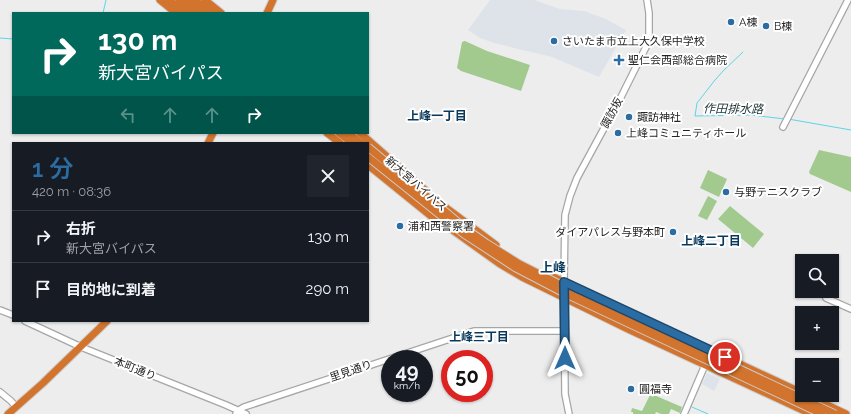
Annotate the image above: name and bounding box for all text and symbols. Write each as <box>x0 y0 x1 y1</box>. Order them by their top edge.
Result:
place label: A棟 <box>739 16 757 29</box>
marker: A棟 <box>726 17 736 27</box>
place label: B棟 <box>774 20 792 33</box>
marker: B棟 <box>761 21 771 31</box>
text: 130 m <box>98 24 177 57</box>
icon: right <box>32 28 84 80</box>
place label: さいたま市立上大久保中学校 <box>562 35 705 48</box>
marker: さいたま市立上大久保中学校 <box>549 36 559 46</box>
marker: 聖仁会西部総合病院 <box>613 54 625 66</box>
place label: 聖仁会西部総合病院 <box>628 54 727 67</box>
text: 新大宮バイパス <box>98 62 224 83</box>
street label: 諏訪坂 <box>599 95 625 131</box>
water label: 作田排水路 <box>703 101 764 117</box>
icon: left <box>117 104 139 126</box>
icon: ahead <box>159 104 181 126</box>
icon: ahead <box>201 104 223 126</box>
icon: right <box>243 104 265 126</box>
district label: 上峰一丁目 <box>407 109 467 123</box>
place label: 諏訪神社 <box>637 111 681 124</box>
marker: 諏訪神社 <box>624 112 634 122</box>
place label: 上峰コミュニティホール <box>626 127 746 140</box>
marker: 上峰コミュニティホール <box>613 128 623 138</box>
text: 1 分 <box>32 154 73 183</box>
street label: 新大宮バイパス <box>383 154 449 214</box>
button: close <box>307 155 349 197</box>
text: 420 m · 08:36 <box>32 184 111 199</box>
place label: 与野テニスクラブ <box>734 186 822 199</box>
marker: 与野テニスクラブ <box>721 187 731 197</box>
text: 右折 <box>66 220 96 238</box>
place label: 浦和西警察署 <box>408 220 474 233</box>
marker: 浦和西警察署 <box>395 221 405 231</box>
icon: right <box>32 226 54 248</box>
place label: ダイアパレス与野本町 <box>555 226 665 239</box>
marker: ダイアパレス与野本町 <box>668 227 678 237</box>
text: 130 m <box>308 228 349 246</box>
district label: 上峰二丁目 <box>681 234 741 248</box>
text: 新大宮バイパス <box>66 241 157 256</box>
map controls <box>795 254 839 402</box>
button: search <box>795 254 839 298</box>
district label: 上峰 <box>540 260 566 275</box>
icon: arrive <box>32 278 54 300</box>
text: 290 m <box>306 280 349 298</box>
text: 目的地に到着 <box>66 281 156 299</box>
button: + <box>795 306 839 350</box>
district label: 上峰三丁目 <box>449 330 509 344</box>
position arrow <box>544 337 586 379</box>
pin <box>708 340 742 374</box>
icon: arrive <box>714 346 736 368</box>
speed limit sign: 50 <box>441 350 493 402</box>
street label: 本町通り <box>112 355 158 383</box>
street label: 里見通り <box>328 358 374 384</box>
button: − <box>795 358 839 402</box>
text: 49 <box>395 359 419 383</box>
text: km/h <box>394 380 420 391</box>
place label: 圓福寺 <box>639 383 672 396</box>
marker: 圓福寺 <box>626 384 636 394</box>

